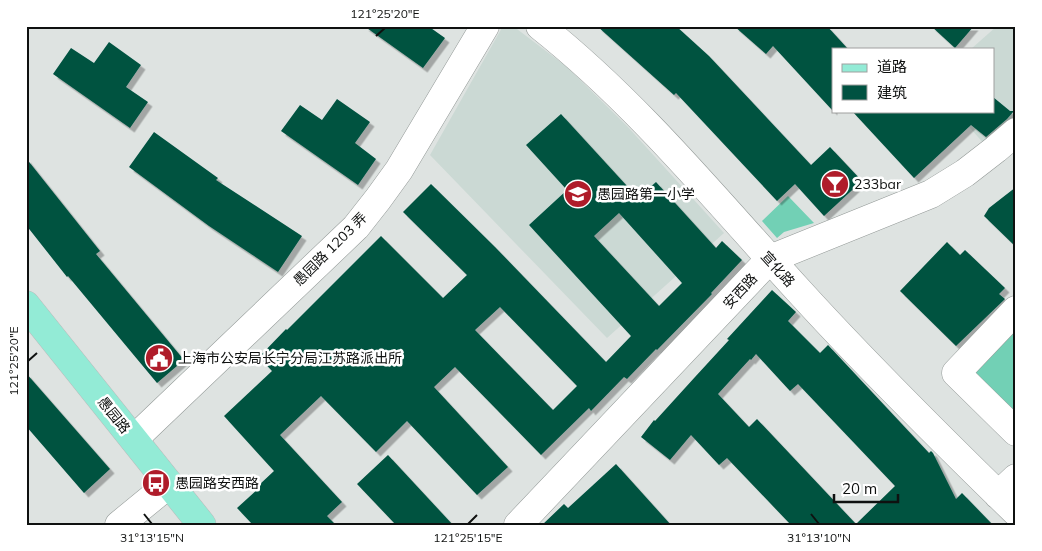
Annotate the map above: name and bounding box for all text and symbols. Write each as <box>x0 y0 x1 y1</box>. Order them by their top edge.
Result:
text: 121°25'20"E <box>350 6 420 21</box>
legend <box>832 48 994 112</box>
text: 道路 <box>877 57 907 76</box>
text: 建筑 <box>877 83 907 102</box>
bar icon: 233bar <box>820 169 850 199</box>
place label: 233bar <box>854 175 902 193</box>
school or university icon: 愚园路第一小学 <box>563 179 593 209</box>
place label: 愚园路第一小学 <box>597 185 695 203</box>
street label: 愚园路 1203 弄 <box>289 208 371 290</box>
street label: 宣化路 <box>757 247 799 291</box>
street label: 安西路 <box>719 270 761 312</box>
text: 121°25'20"E <box>6 326 21 396</box>
public building icon: 上海市公安局长宁分局江苏路派出所 <box>144 343 174 373</box>
place label: 上海市公安局长宁分局江苏路派出所 <box>178 349 402 367</box>
street label: 愚园路 <box>94 393 134 437</box>
bus stop icon: 愚园路安西路 <box>141 468 171 498</box>
scale bar <box>834 471 898 503</box>
place label: 愚园路安西路 <box>175 474 259 492</box>
text: 20 m <box>842 479 877 498</box>
text: 31°13'15"N <box>120 530 184 545</box>
text: 121°25'15"E <box>433 530 503 545</box>
text: 31°13'10"N <box>787 530 851 545</box>

